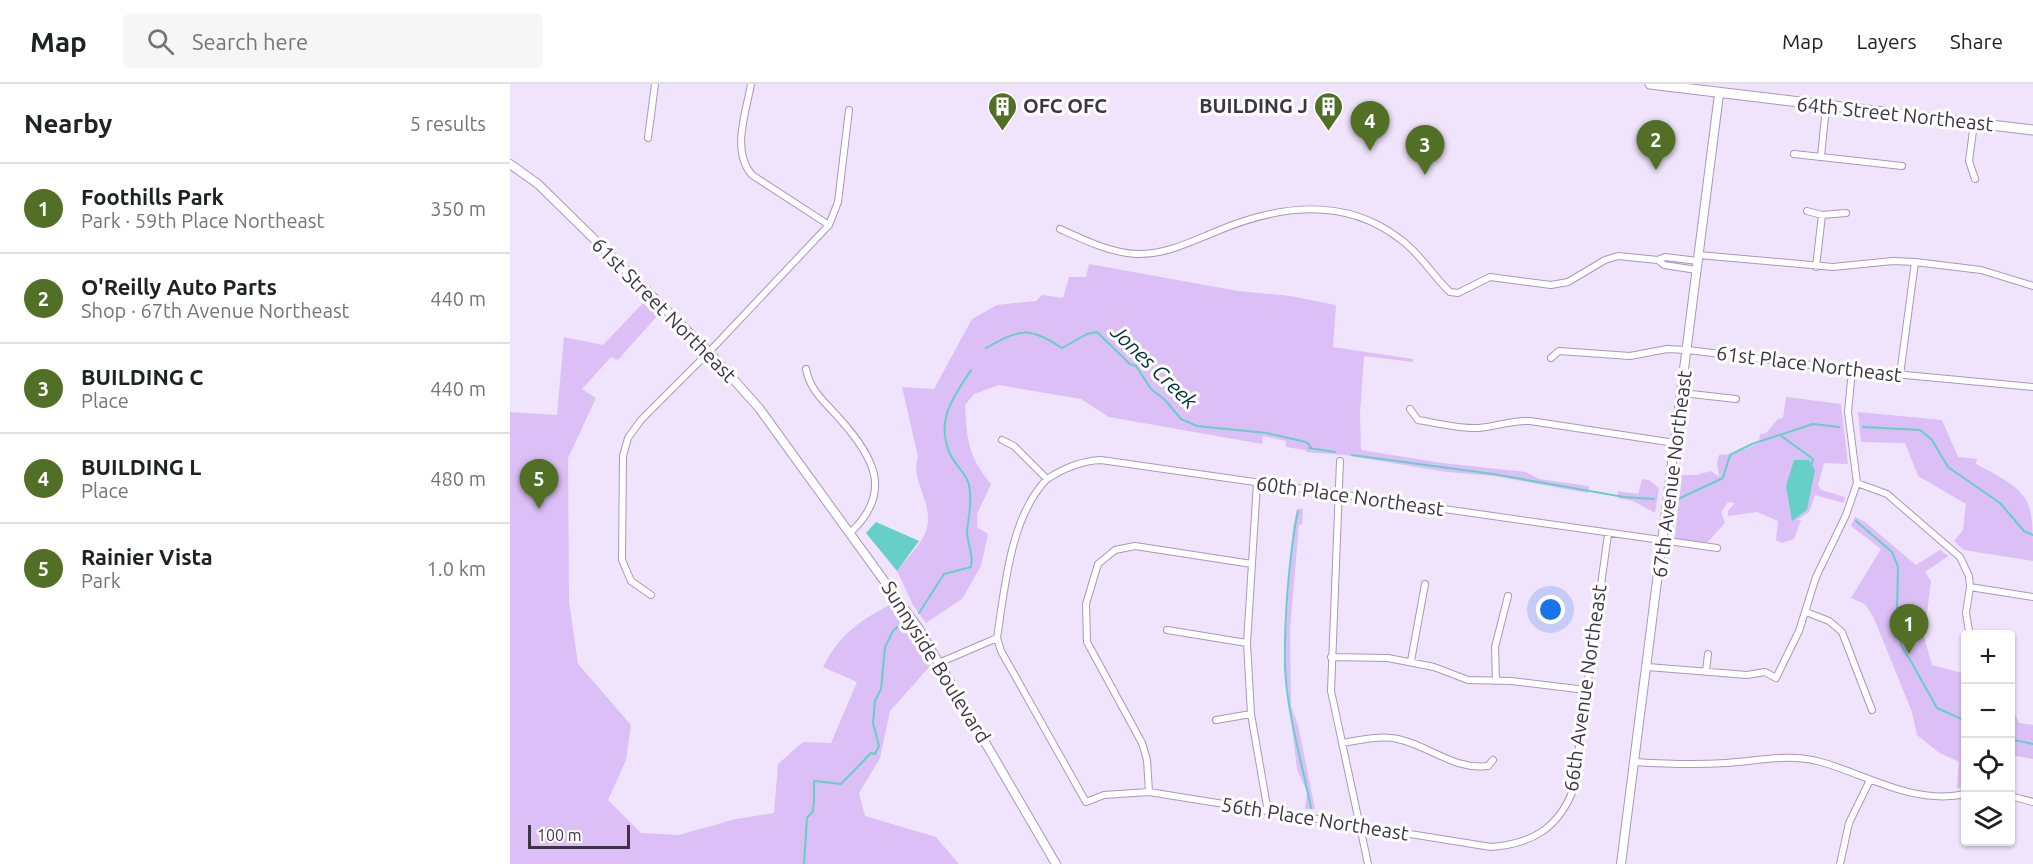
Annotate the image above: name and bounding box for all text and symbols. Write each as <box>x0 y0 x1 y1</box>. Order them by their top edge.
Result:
search box <box>123 14 543 68</box>
icon: search <box>144 25 177 58</box>
text: Map <box>30 26 87 57</box>
text: Search here <box>192 29 308 54</box>
text: Map <box>1782 29 1823 53</box>
text: Layers <box>1856 29 1917 53</box>
text: Share <box>1950 29 2003 53</box>
building icon: OFC OFC <box>986 90 1018 132</box>
building icon: BUILDING J <box>1313 90 1345 132</box>
street label: 64th Street Northeast <box>1796 92 1995 135</box>
place label: OFC OFC <box>1023 94 1107 117</box>
place label: BUILDING J <box>1199 94 1308 117</box>
pin: 4 <box>1350 101 1390 151</box>
text: Nearby <box>24 109 112 138</box>
text: 5 results <box>410 112 486 135</box>
pin: 2 <box>1636 120 1676 170</box>
pin: 3 <box>1406 126 1444 175</box>
text: Foothills Park <box>81 184 224 209</box>
text: 1 <box>38 197 49 220</box>
text: 350 m <box>430 197 486 220</box>
text: Park · 59th Place Northeast <box>81 209 324 232</box>
street label: 61st Street Northeast <box>587 233 741 387</box>
text: O'Reilly Auto Parts <box>81 274 277 299</box>
text: 2 <box>38 287 49 310</box>
text: 440 m <box>430 287 486 310</box>
text: Shop · 67th Avenue Northeast <box>81 299 349 322</box>
water label: Jones Creek <box>1106 319 1203 413</box>
street label: 61st Place Northeast <box>1715 341 1903 386</box>
text: BUILDING C <box>81 364 203 389</box>
street label: 67th Avenue Northeast <box>1647 369 1696 579</box>
text: 3 <box>38 377 49 400</box>
text: 440 m <box>430 377 486 400</box>
text: Place <box>81 389 129 412</box>
text: BUILDING L <box>81 454 201 479</box>
pin: 5 <box>519 460 558 509</box>
text: 4 <box>38 467 49 490</box>
text: 480 m <box>430 467 486 490</box>
street label: 60th Place Northeast <box>1255 471 1446 520</box>
text: Place <box>81 479 129 502</box>
text: Rainier Vista <box>81 544 213 569</box>
text: 5 <box>38 557 49 580</box>
text: 1.0 km <box>427 557 486 580</box>
text: Park <box>81 569 121 592</box>
street label: Sunnyside Boulevard <box>877 577 996 747</box>
street label: 66th Avenue Northeast <box>1559 583 1610 793</box>
your location <box>1536 595 1565 624</box>
pin: 1 <box>1890 604 1928 654</box>
map controls <box>1961 630 2015 846</box>
button: + <box>1961 630 2015 684</box>
button: − <box>1961 684 2015 738</box>
button: locate <box>1961 738 2015 792</box>
street label: 56th Place Northeast <box>1220 792 1411 845</box>
button: layers <box>1961 792 2015 846</box>
scale bar <box>528 822 630 850</box>
text: 100 m <box>537 826 582 844</box>

